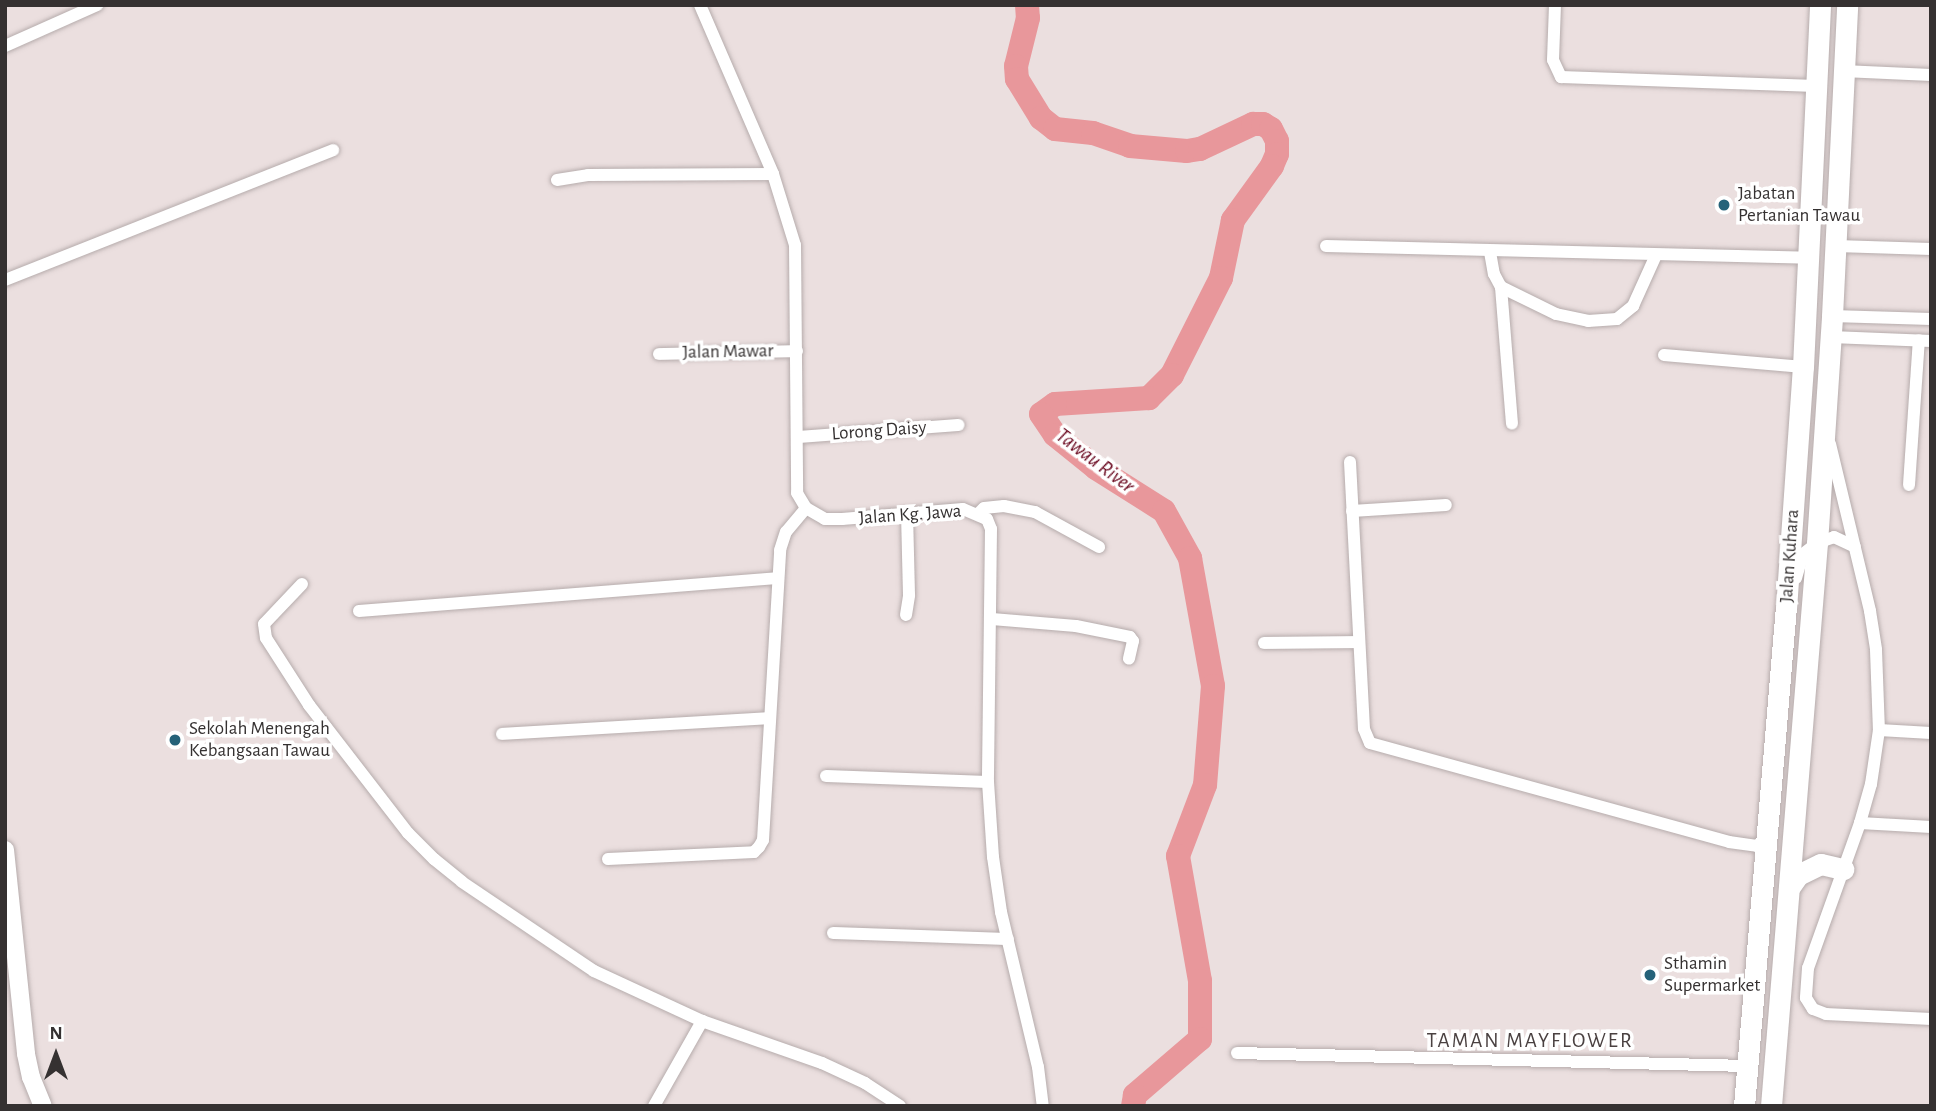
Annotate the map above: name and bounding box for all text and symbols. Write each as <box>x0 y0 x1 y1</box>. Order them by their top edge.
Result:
place label: Jabatan Pertanian Tawau <box>1738 183 1860 227</box>
marker: Jabatan Pertanian Tawau <box>1716 197 1732 213</box>
street label: Jalan Mawar <box>682 340 774 364</box>
street label: Lorong Daisy <box>831 416 927 446</box>
water label: Tawau River <box>1051 423 1139 499</box>
street label: Jalan Kg. Jawa <box>858 500 962 530</box>
street label: Jalan Kuhara <box>1775 509 1805 603</box>
place label: Sekolah Menengah Kebangsaan Tawau <box>189 718 330 762</box>
marker: Sekolah Menengah Kebangsaan Tawau <box>167 732 183 748</box>
place label: Sthamin Supermarket <box>1664 953 1760 997</box>
marker: Sthamin Supermarket <box>1642 967 1658 983</box>
north arrow <box>21 1020 91 1090</box>
text: N <box>49 1024 63 1043</box>
district label: TAMAN MAYFLOWER <box>1428 1028 1632 1054</box>

